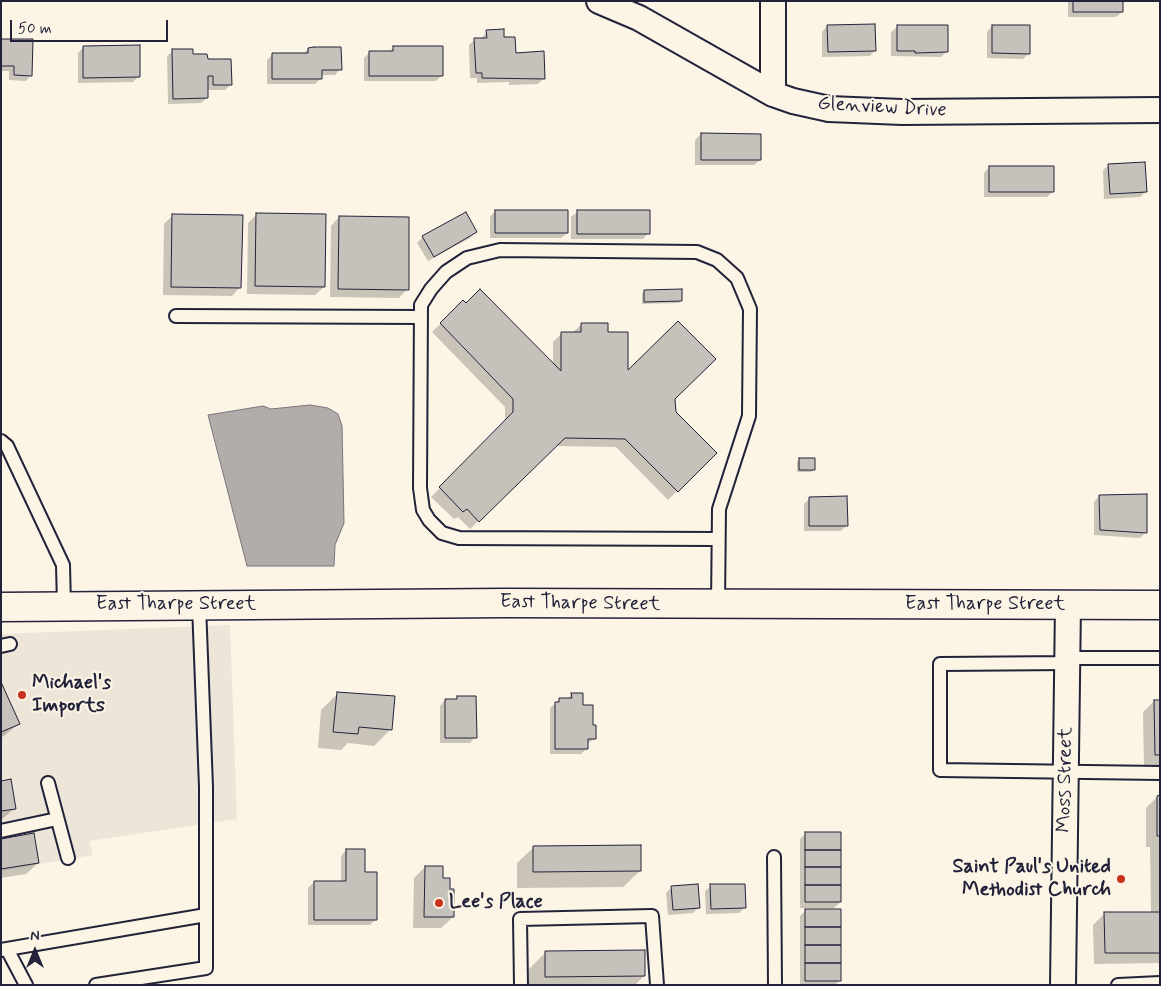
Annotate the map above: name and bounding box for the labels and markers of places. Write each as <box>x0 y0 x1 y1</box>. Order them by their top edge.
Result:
place label: Michael's Imports <box>32 672 111 719</box>
marker: Michael's Imports <box>16 689 28 701</box>
place label: Saint Paul's United Methodist Church <box>952 856 1111 903</box>
marker: Saint Paul's United Methodist Church <box>1115 873 1127 885</box>
place label: Lee's Place <box>449 891 543 915</box>
marker: Lee's Place <box>433 897 445 909</box>

